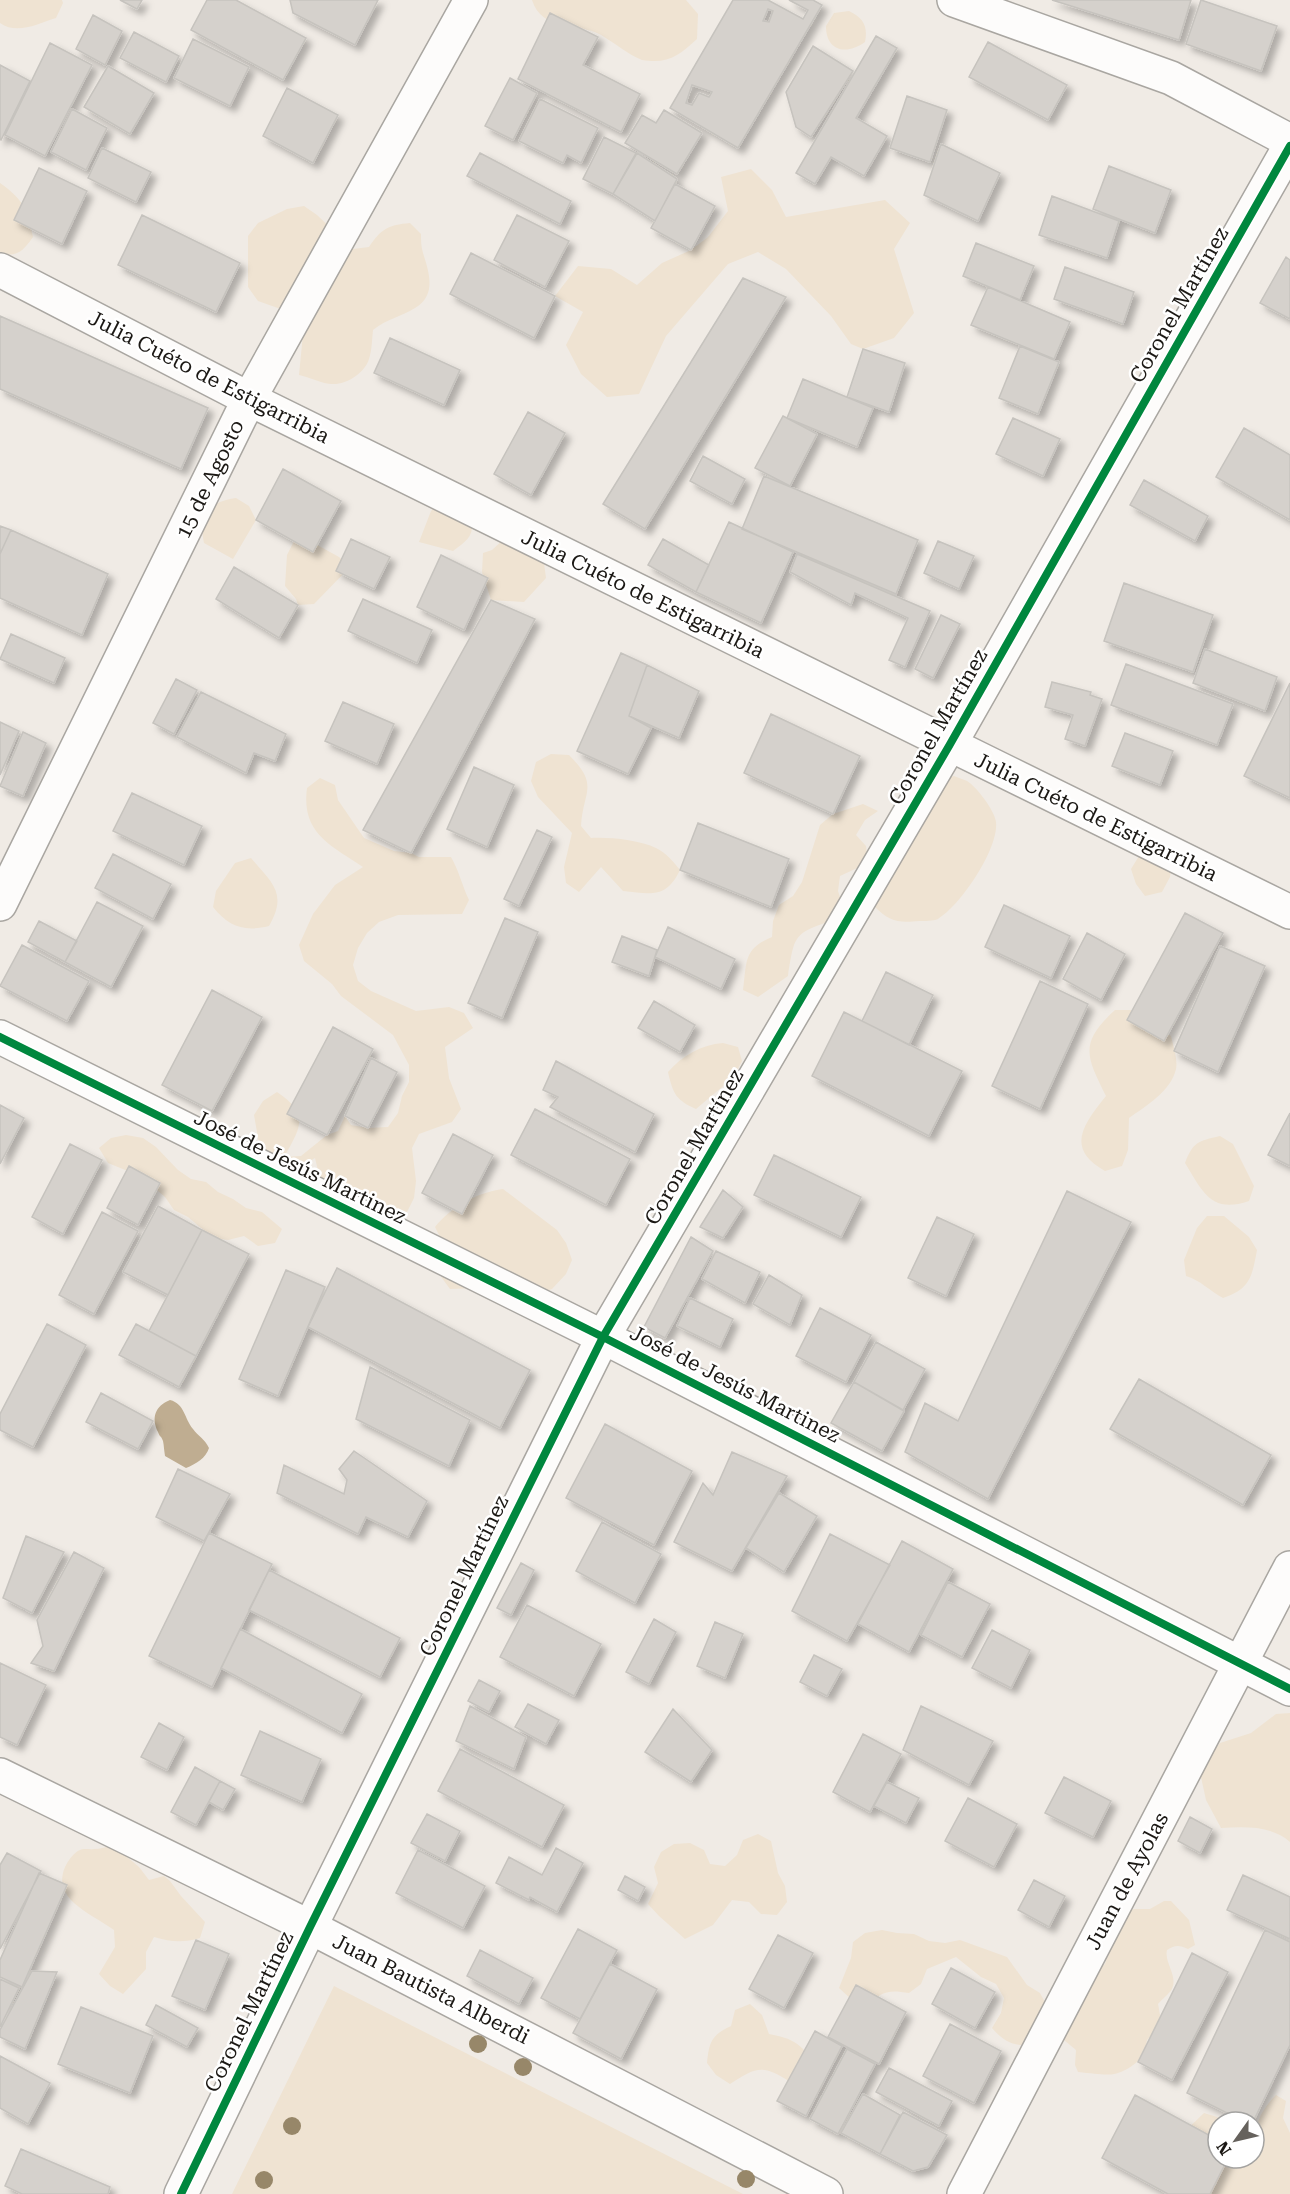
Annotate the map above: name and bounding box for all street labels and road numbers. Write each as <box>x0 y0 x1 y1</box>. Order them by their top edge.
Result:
street label: Coronel Martínez <box>1125 223 1233 387</box>
street label: Julia Cuéto de Estigarribia <box>84 306 334 449</box>
street label: 15 de Agosto <box>171 416 249 542</box>
street label: Julia Cuéto de Estigarribia <box>518 525 769 664</box>
street label: Coronel Martínez <box>884 645 992 809</box>
street label: Julia Cuéto de Estigarribia <box>971 748 1222 887</box>
street label: Coronel Martínez <box>640 1065 748 1229</box>
street label: José de Jesús Martinez <box>190 1105 410 1229</box>
street label: José de Jesús Martinez <box>626 1321 844 1447</box>
street label: Coronel Martínez <box>415 1492 513 1660</box>
street label: Juan de Ayolas <box>1081 1808 1173 1954</box>
street label: Coronel Martínez <box>200 1928 298 2096</box>
street label: Juan Bautista Alberdi <box>329 1929 534 2049</box>

